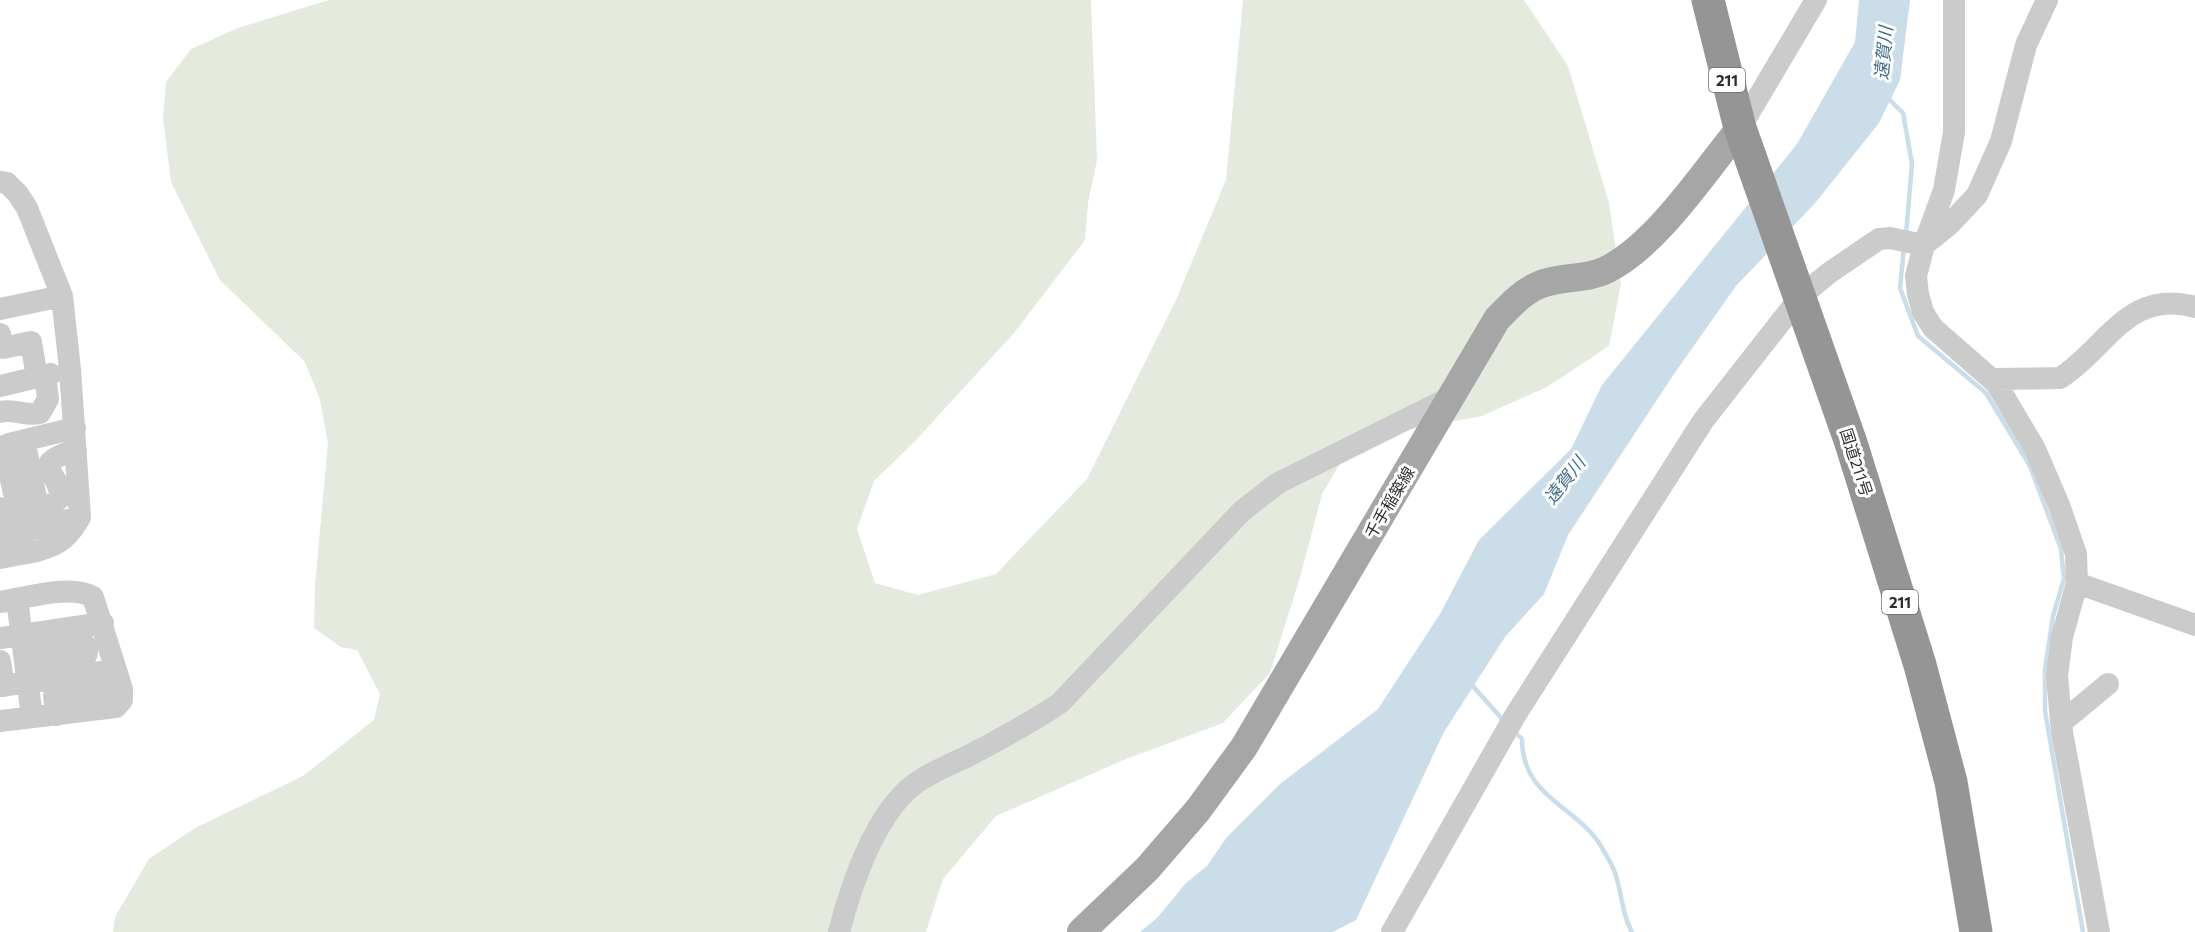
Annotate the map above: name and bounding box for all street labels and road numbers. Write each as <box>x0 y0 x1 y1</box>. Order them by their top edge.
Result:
road number: 211 <box>1709 68 1745 92</box>
street label: 国道211号 <box>1837 426 1877 498</box>
street label: 千手稲築線 <box>1360 463 1418 541</box>
road number: 211 <box>1882 590 1918 614</box>

